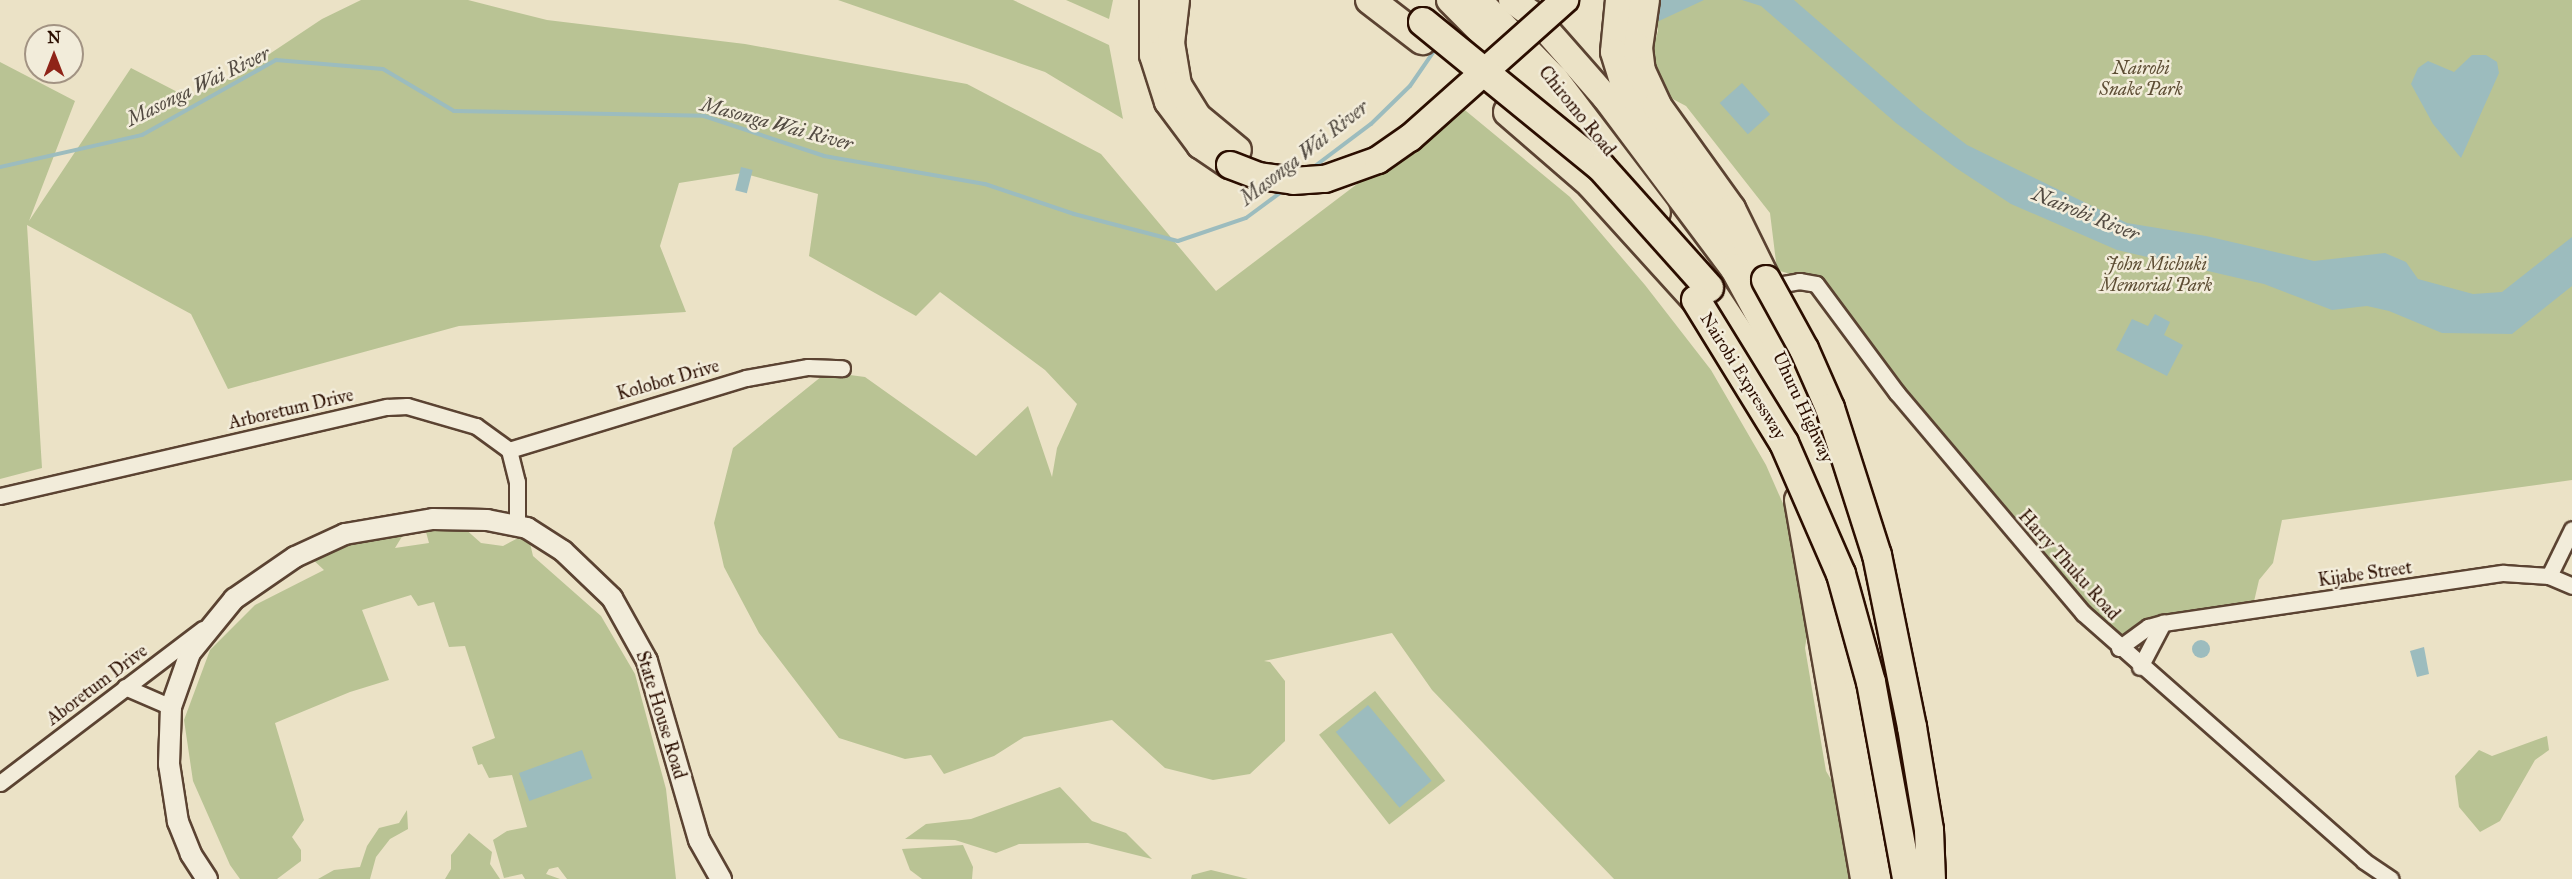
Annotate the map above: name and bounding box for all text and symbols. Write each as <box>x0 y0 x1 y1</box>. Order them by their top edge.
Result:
north arrow <box>24 24 84 84</box>
text: N <box>47 28 61 47</box>
water label: Masonga Wai River <box>122 41 274 131</box>
park label: Nairobi Snake Park <box>2099 58 2183 100</box>
street label: Chiromo Road <box>1534 62 1620 160</box>
water label: Masonga Wai River <box>698 92 856 156</box>
water label: Masonga Wai River <box>1235 95 1373 211</box>
water label: Nairobi River <box>2029 182 2143 246</box>
park label: John Michuki Memorial Park <box>2100 254 2212 296</box>
street label: Nairobi Expressway <box>1695 309 1791 443</box>
street label: Uhuru Highway <box>1768 348 1838 466</box>
street label: Kolobot Drive <box>614 355 722 405</box>
street label: Arboretum Drive <box>226 384 356 434</box>
street label: Harry Thuku Road <box>2014 505 2124 625</box>
street label: Kijabe Street <box>2317 557 2413 591</box>
street label: Aboretum Drive <box>42 640 152 730</box>
street label: State House Road <box>631 648 691 782</box>

